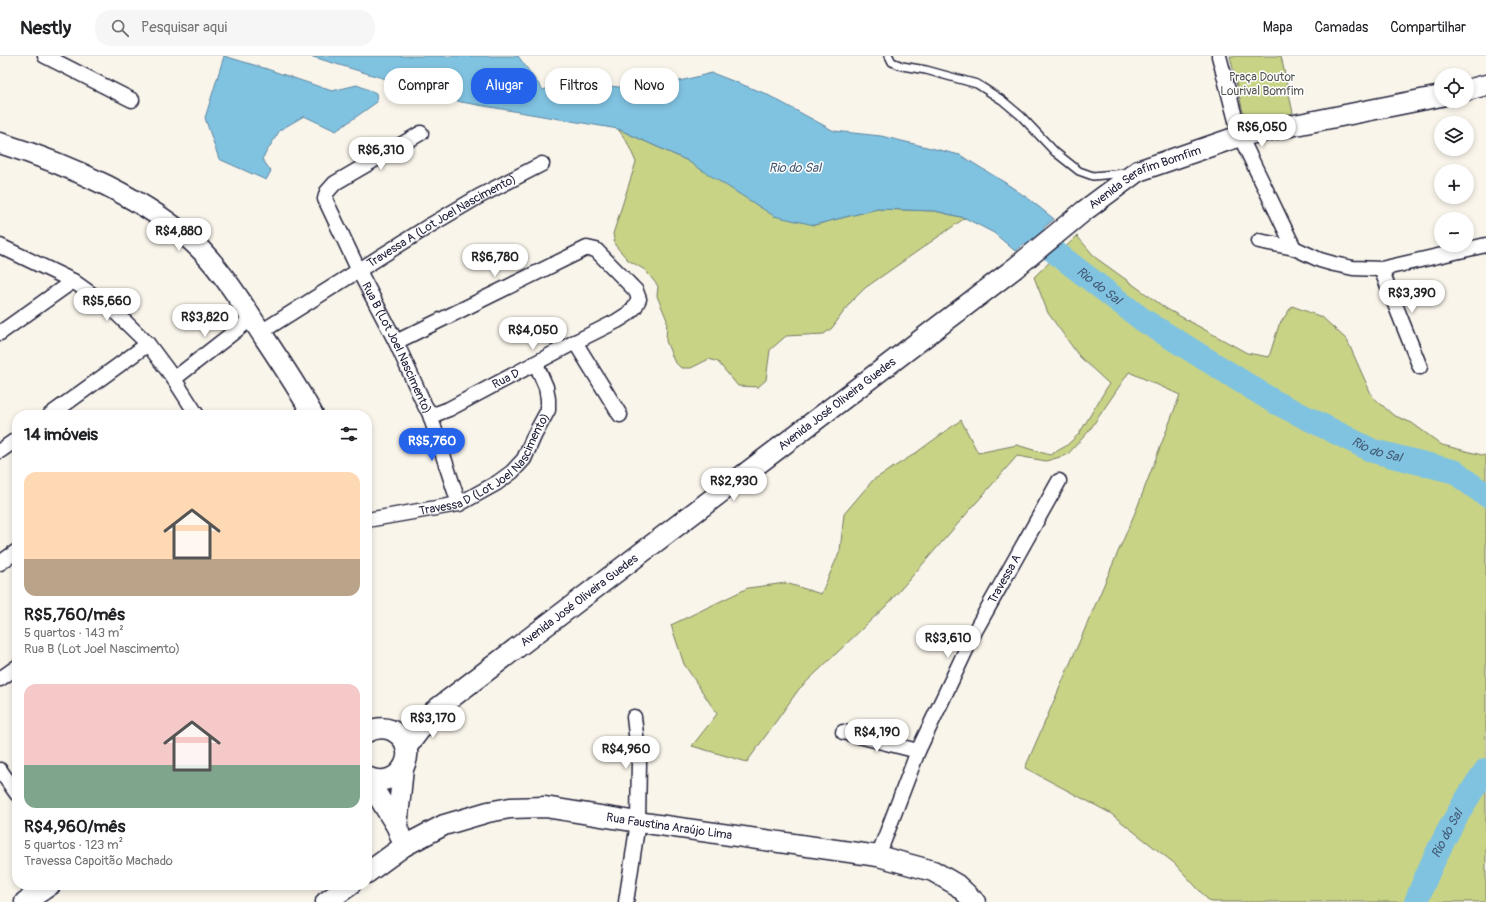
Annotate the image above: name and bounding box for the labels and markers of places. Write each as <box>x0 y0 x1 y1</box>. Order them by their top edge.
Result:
pin: R$6,050 <box>1225 114 1299 148</box>
pin: R$6,310 <box>344 137 418 171</box>
pin: R$4,880 <box>142 218 216 252</box>
pin: R$6,780 <box>458 244 532 278</box>
pin: R$3,390 <box>1375 280 1449 314</box>
pin: R$5,660 <box>70 288 144 322</box>
pin: R$3,820 <box>168 304 242 338</box>
pin: R$4,050 <box>496 317 570 351</box>
pin: R$5,760 <box>395 428 469 462</box>
pin: R$2,930 <box>697 468 771 502</box>
pin: R$3,610 <box>911 625 985 659</box>
pin: R$3,170 <box>396 705 470 739</box>
pin: R$4,190 <box>840 719 914 753</box>
pin: R$4,960 <box>589 736 663 770</box>

